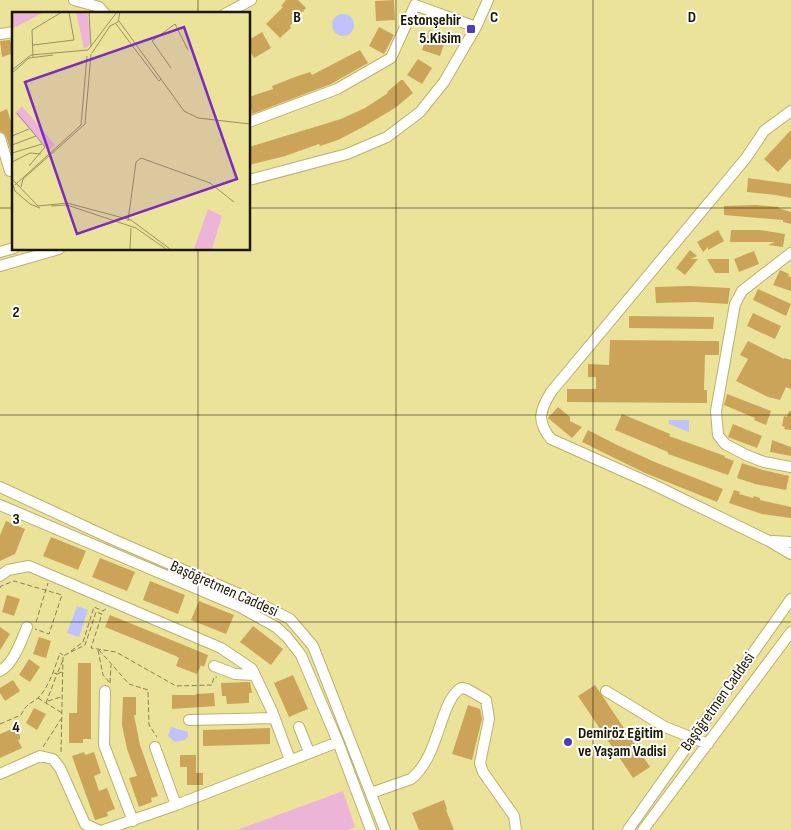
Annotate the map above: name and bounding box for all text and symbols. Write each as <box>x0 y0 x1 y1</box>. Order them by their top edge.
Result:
text: B <box>293 8 301 27</box>
text: C <box>490 8 498 27</box>
text: D <box>688 8 696 27</box>
place label: Estonşehir 5.Kisim <box>400 11 461 48</box>
inset map <box>12 12 250 250</box>
marker: Estonşehir 5.Kisim <box>465 23 477 35</box>
text: 2 <box>12 303 20 322</box>
text: 3 <box>12 510 20 529</box>
street label: Başöğretmen Caddesi <box>167 557 281 621</box>
street label: Başöğretmen Caddesi <box>677 649 759 755</box>
text: 4 <box>12 718 20 737</box>
place label: Demiröz Eğitim ve Yaşam Vadisi <box>578 724 666 761</box>
marker: Demiröz Eğitim ve Yaşam Vadisi <box>562 736 574 748</box>

